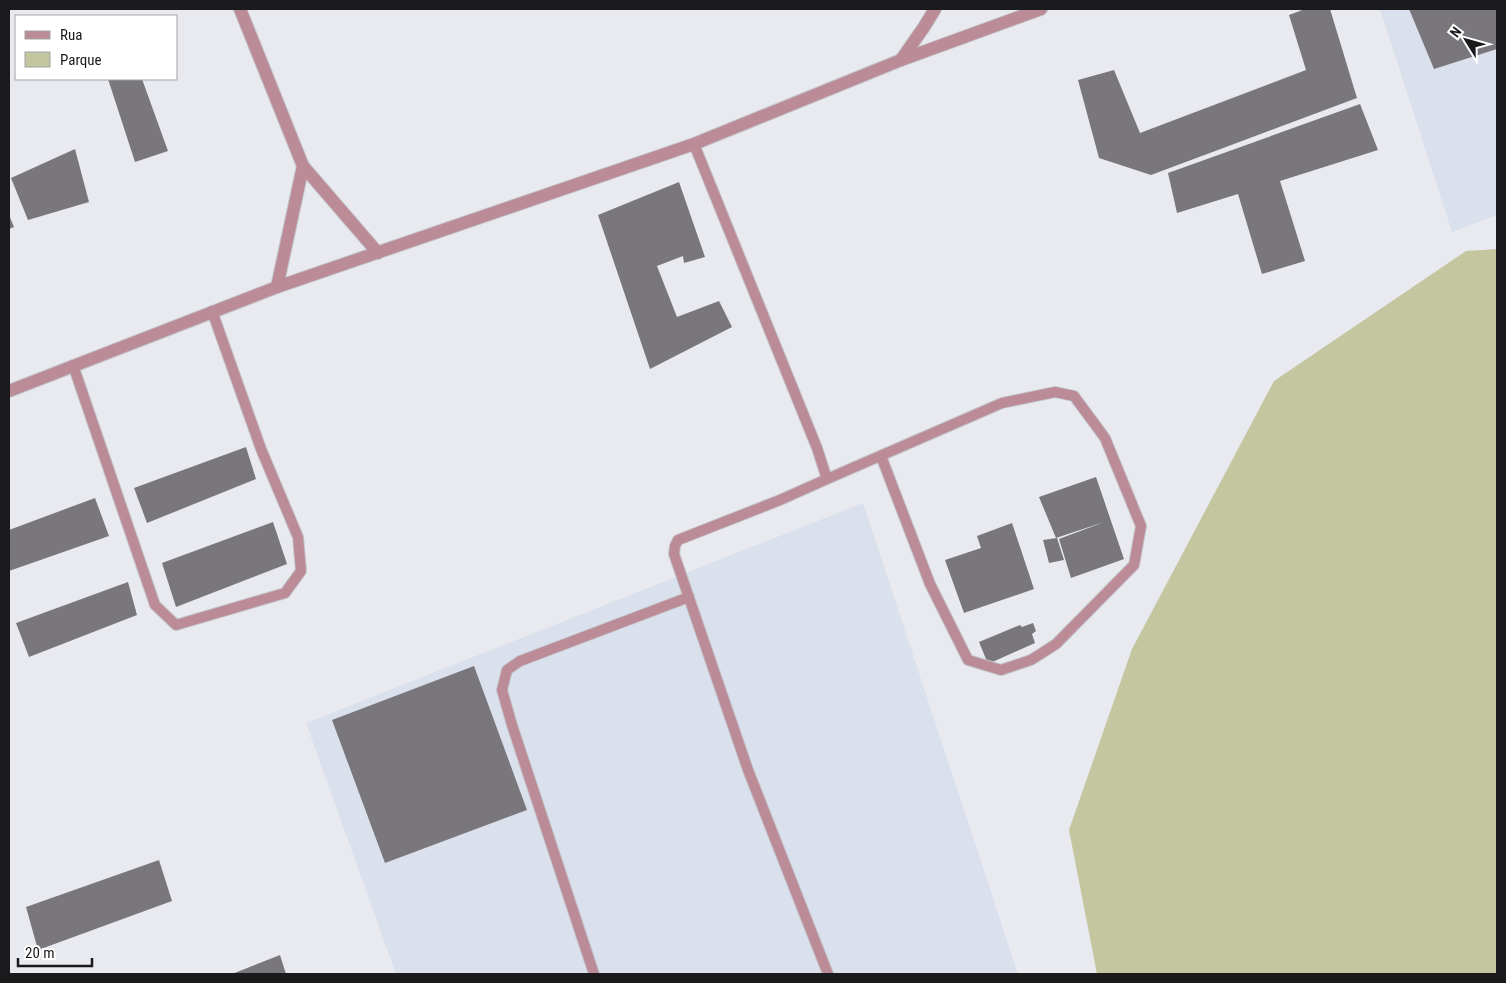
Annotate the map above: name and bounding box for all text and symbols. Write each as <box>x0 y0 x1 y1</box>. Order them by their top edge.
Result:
legend <box>15 15 178 80</box>
north arrow <box>1441 15 1491 65</box>
text: N <box>1447 24 1465 40</box>
text: Rua <box>60 26 82 44</box>
text: Parque <box>60 51 102 69</box>
scale bar <box>18 936 91 968</box>
text: 20 m <box>25 944 55 962</box>

